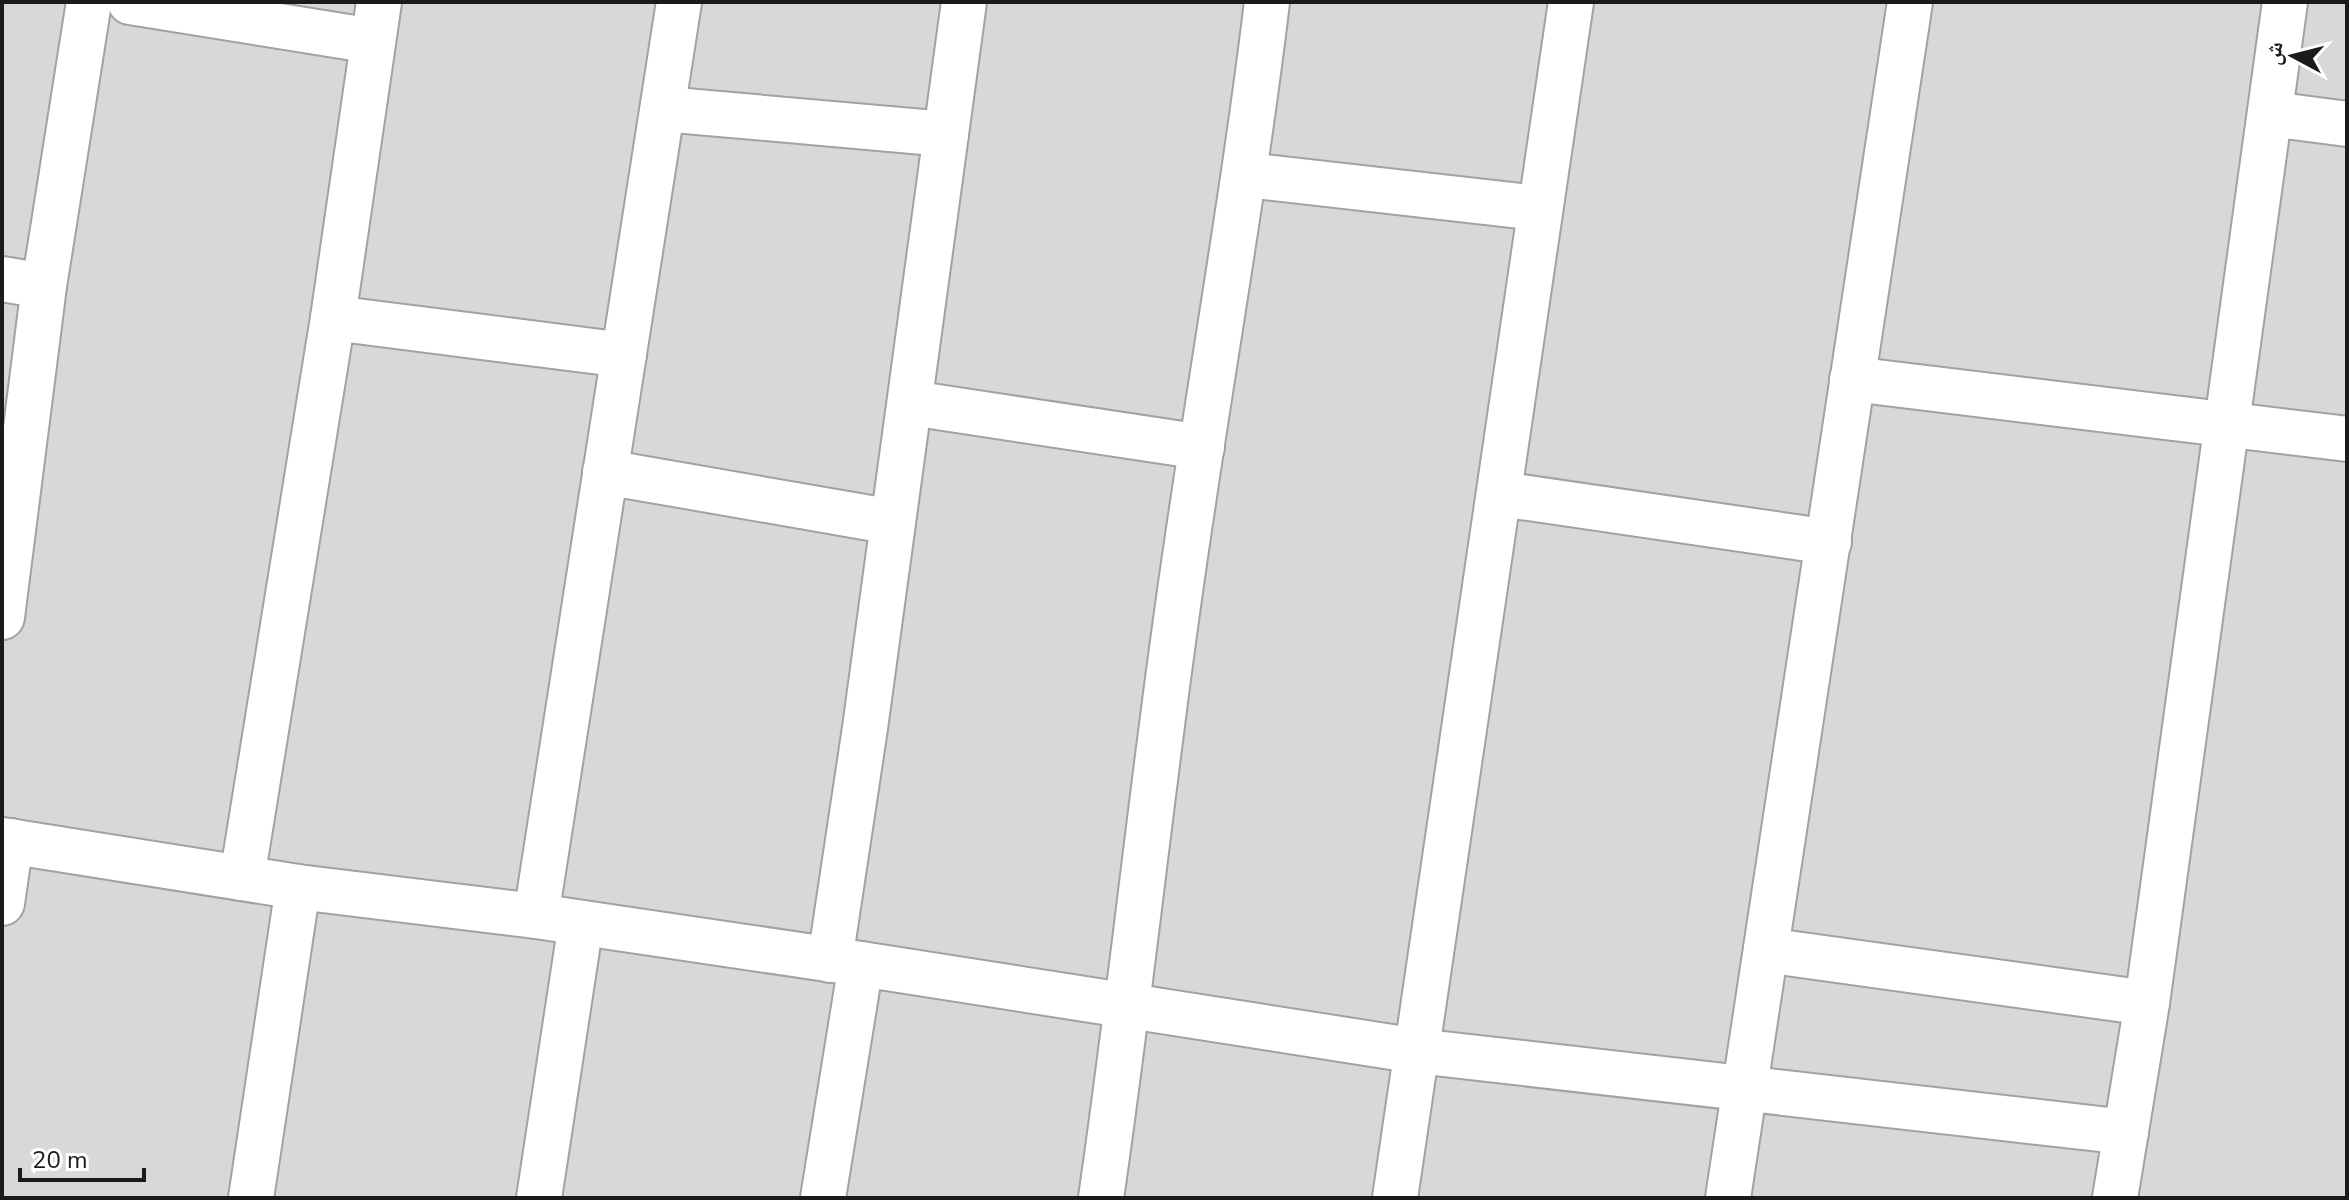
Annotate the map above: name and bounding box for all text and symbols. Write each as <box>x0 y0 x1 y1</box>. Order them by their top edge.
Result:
north arrow <box>2253 16 2333 96</box>
text: ش <box>2258 40 2290 67</box>
scale bar <box>20 1132 144 1182</box>
text: 20 m <box>32 1144 88 1176</box>

